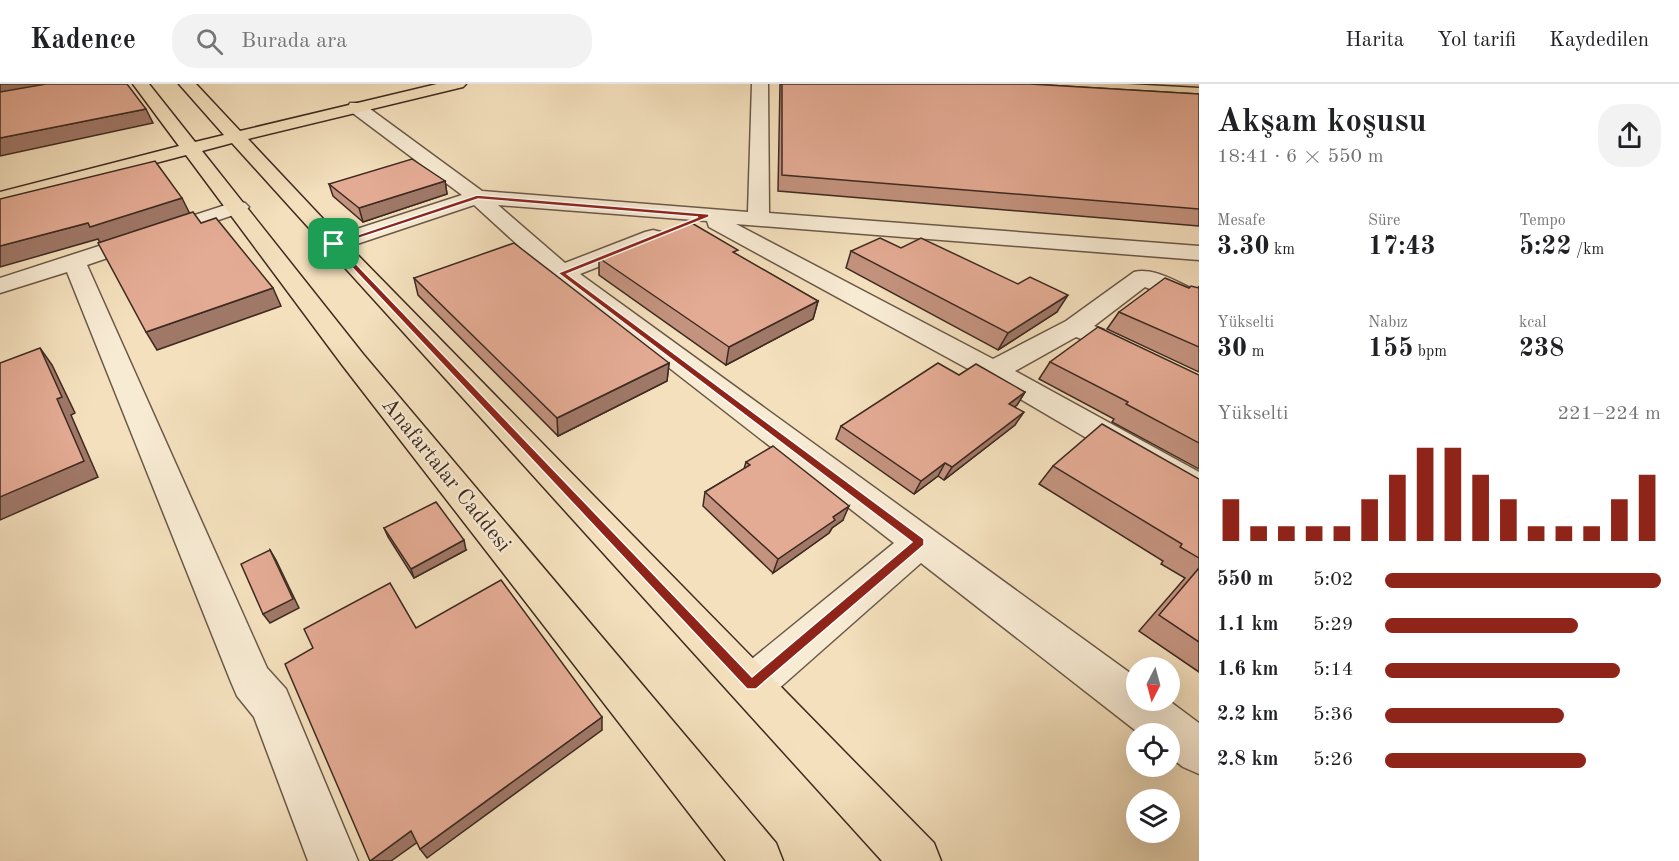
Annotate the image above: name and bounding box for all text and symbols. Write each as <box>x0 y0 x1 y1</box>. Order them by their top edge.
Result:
search box <box>172 14 592 68</box>
icon: search <box>193 25 226 58</box>
text: Kadence <box>30 27 136 55</box>
text: Burada ara <box>241 30 347 52</box>
text: Harita <box>1345 30 1404 51</box>
text: Yol tarifi <box>1437 30 1516 51</box>
text: Kaydedilen <box>1549 30 1649 51</box>
button: share <box>1598 104 1661 167</box>
text: Akşam koşusu <box>1217 106 1427 139</box>
text: 18:41 · 6 × 550 m <box>1217 147 1384 167</box>
text: Mesafe <box>1217 213 1265 229</box>
text: Süre <box>1368 213 1400 229</box>
text: Tempo <box>1519 213 1566 229</box>
pin <box>308 218 359 269</box>
icon: arrive <box>317 227 350 260</box>
text: 3.30 <box>1217 234 1270 260</box>
text: 17:43 <box>1368 234 1436 260</box>
text: 5:22 <box>1519 234 1572 260</box>
text: km <box>1270 242 1295 258</box>
text: /km <box>1572 242 1604 258</box>
text: Yükselti <box>1217 315 1274 331</box>
text: Nabız <box>1368 315 1408 331</box>
text: kcal <box>1519 315 1547 331</box>
text: 30 <box>1217 336 1247 362</box>
text: 155 <box>1368 336 1413 362</box>
text: 238 <box>1519 336 1564 362</box>
text: m <box>1247 344 1264 360</box>
text: bpm <box>1413 344 1447 360</box>
street label: Anafartalar Caddesi <box>377 394 515 556</box>
text: Yükselti <box>1217 404 1288 424</box>
text: 221–224 m <box>1558 404 1661 424</box>
text: 550 m <box>1217 570 1273 590</box>
text: 5:02 <box>1313 570 1353 590</box>
text: 1.1 km <box>1217 615 1279 635</box>
text: 5:29 <box>1313 615 1353 635</box>
north arrow <box>1126 657 1180 711</box>
map controls <box>1126 657 1180 843</box>
text: 1.6 km <box>1217 660 1279 680</box>
text: 5:14 <box>1313 660 1353 680</box>
text: 2.2 km <box>1217 705 1279 725</box>
text: 5:36 <box>1313 705 1353 725</box>
button: locate <box>1126 723 1180 777</box>
text: 2.8 km <box>1217 750 1279 770</box>
text: 5:26 <box>1313 750 1353 770</box>
button: layers <box>1126 789 1180 843</box>

